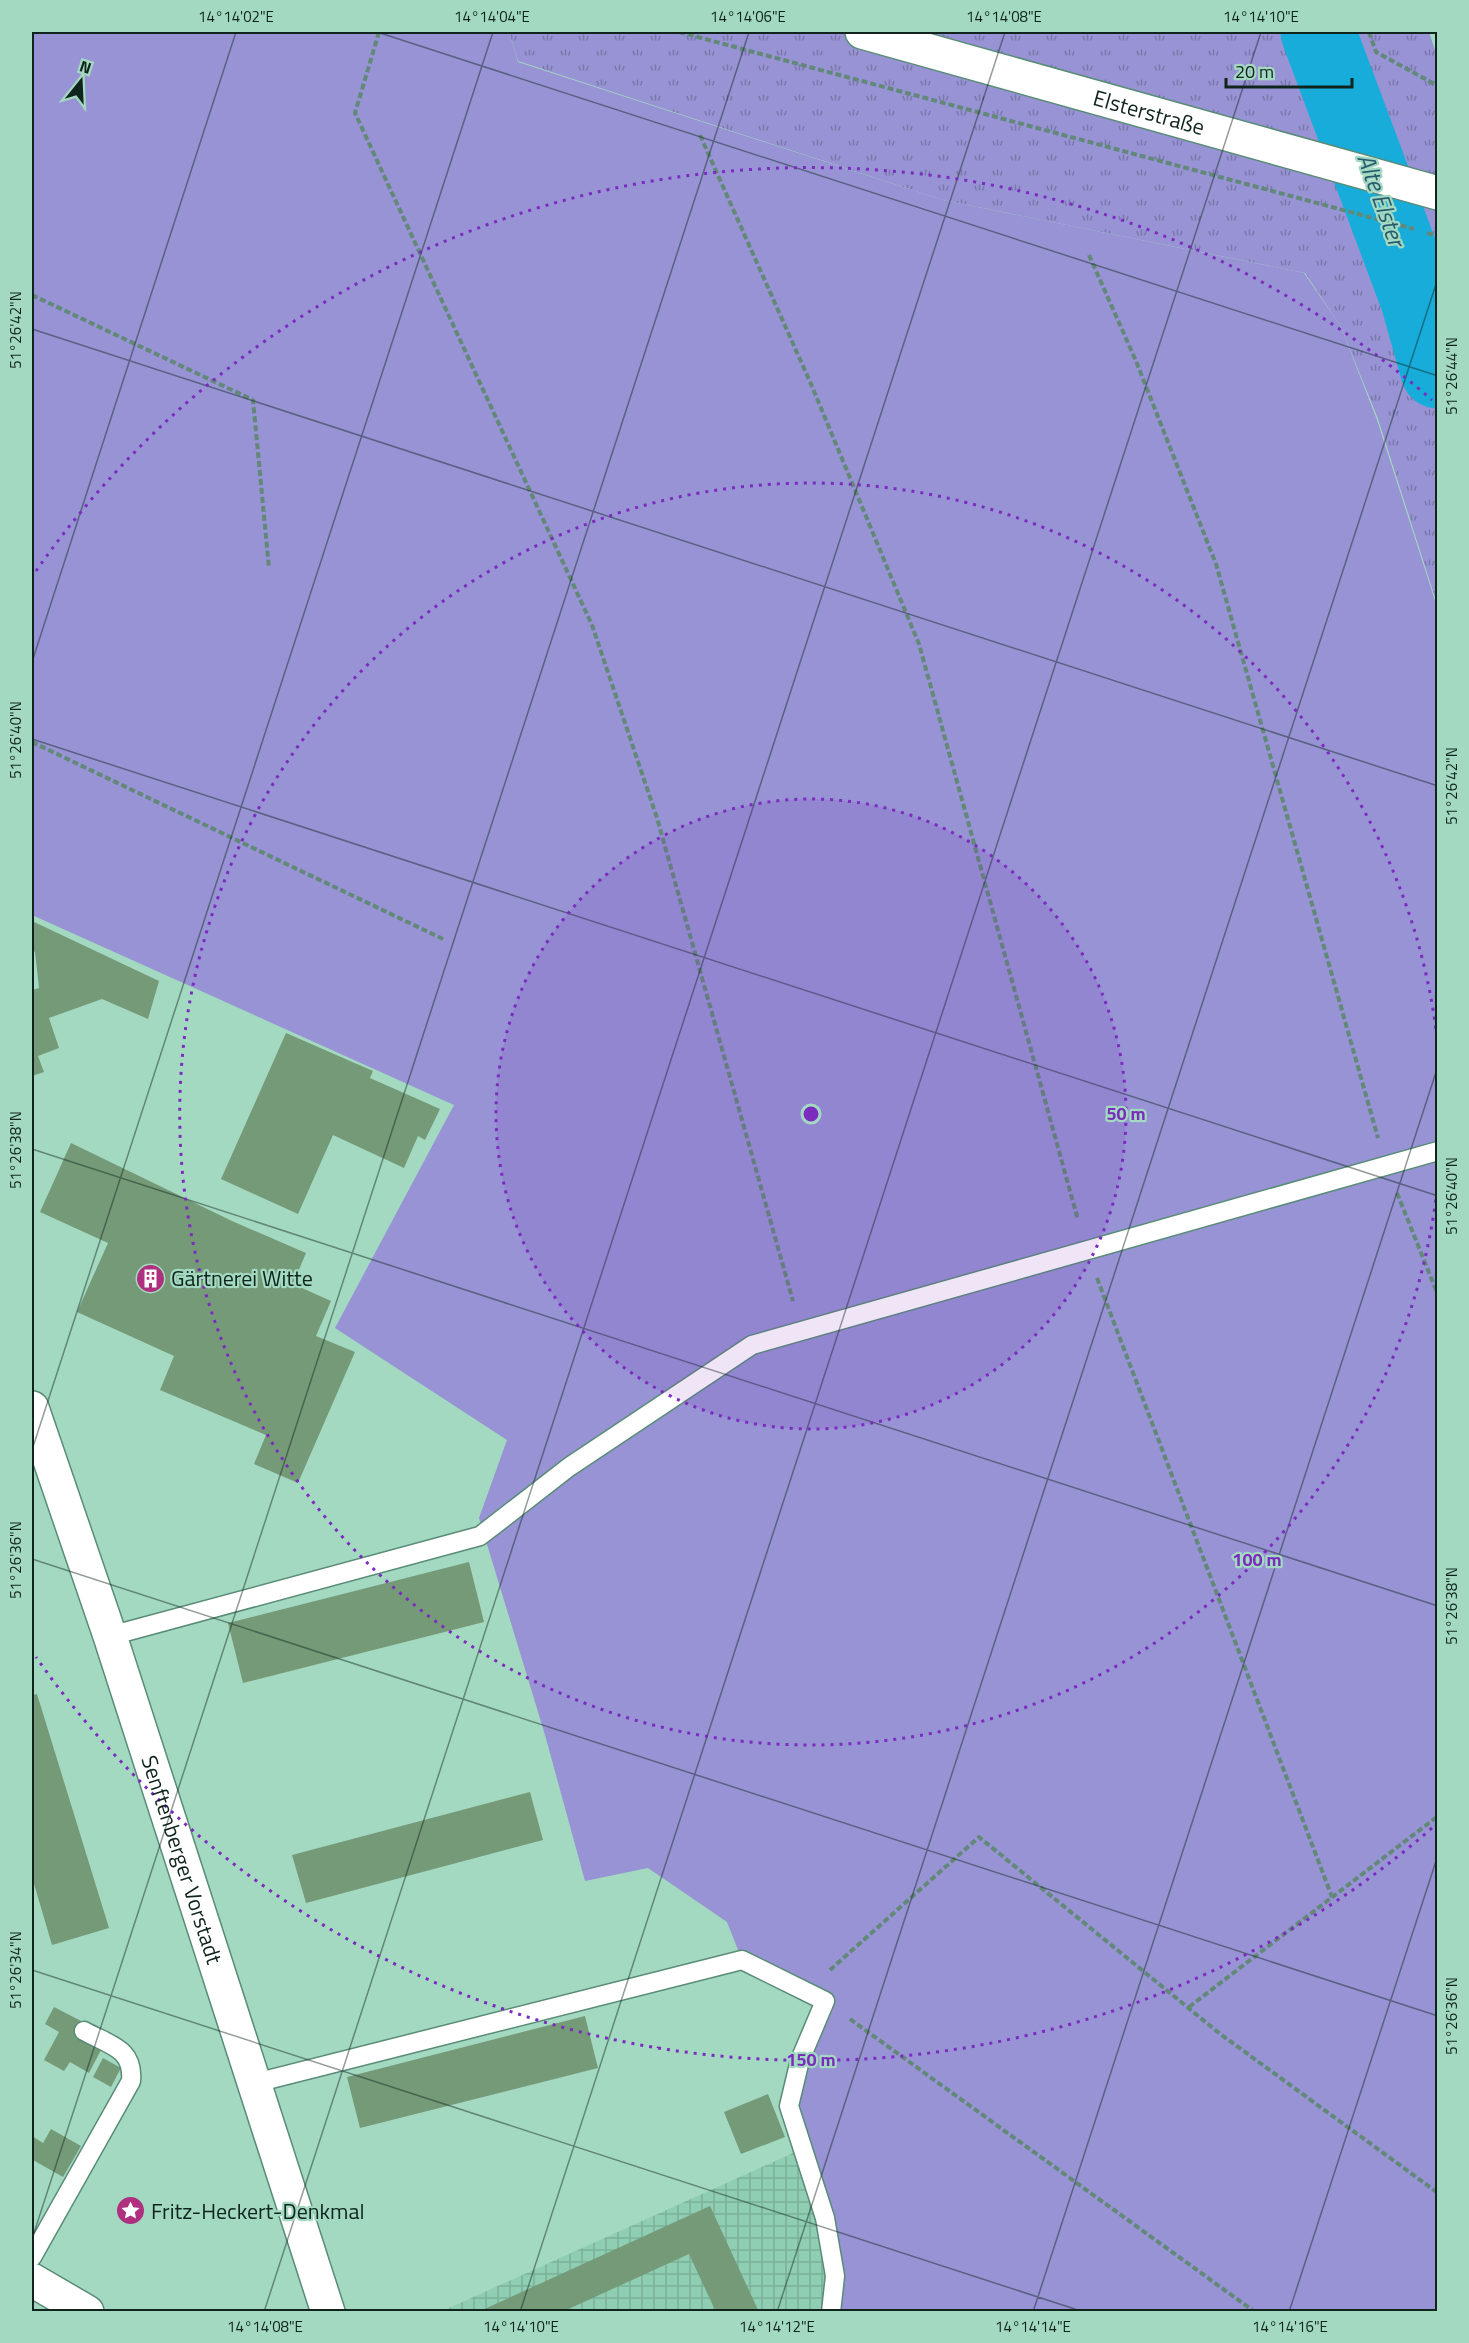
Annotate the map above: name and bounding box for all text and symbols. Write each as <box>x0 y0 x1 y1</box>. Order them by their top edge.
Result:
text: 14°14'02"E <box>198 5 274 28</box>
text: 14°14'04"E <box>454 5 530 28</box>
text: 14°14'06"E <box>710 5 786 28</box>
text: 14°14'08"E <box>966 5 1042 28</box>
text: 14°14'10"E <box>1223 5 1299 28</box>
north arrow <box>51 51 111 111</box>
scale bar <box>1226 51 1352 89</box>
text: N <box>77 54 95 80</box>
text: 20 m <box>1235 58 1274 85</box>
street label: Elsterstraße <box>1089 80 1209 144</box>
water label: Alte Elster <box>1349 148 1416 254</box>
text: 51°26'42"N <box>4 291 27 369</box>
text: 51°26'44"N <box>1440 337 1463 415</box>
text: 51°26'40"N <box>4 701 27 779</box>
text: 51°26'42"N <box>1440 747 1463 825</box>
text: 50 m <box>1106 1100 1146 1127</box>
centre of rings <box>801 1104 821 1124</box>
text: 51°26'38"N <box>4 1111 27 1189</box>
text: 51°26'40"N <box>1440 1157 1463 1235</box>
place label: Gärtnerei Witte <box>171 1261 313 1295</box>
building icon: Gärtnerei Witte <box>134 1262 166 1294</box>
text: 51°26'36"N <box>4 1521 27 1599</box>
text: 100 m <box>1232 1546 1282 1573</box>
text: 51°26'38"N <box>1440 1567 1463 1645</box>
street label: Senftenberger Vorstadt <box>133 1751 232 1969</box>
text: 51°26'34"N <box>4 1931 27 2009</box>
text: 51°26'36"N <box>1440 1977 1463 2055</box>
text: 150 m <box>786 2046 836 2073</box>
place label: Fritz-Heckert-Denkmal <box>151 2194 365 2228</box>
place icon: Fritz-Heckert-Denkmal <box>114 2195 146 2227</box>
text: 14°14'08"E <box>227 2315 303 2338</box>
text: 14°14'10"E <box>483 2315 559 2338</box>
text: 14°14'12"E <box>739 2315 815 2338</box>
text: 14°14'14"E <box>995 2315 1071 2338</box>
text: 14°14'16"E <box>1252 2315 1328 2338</box>

